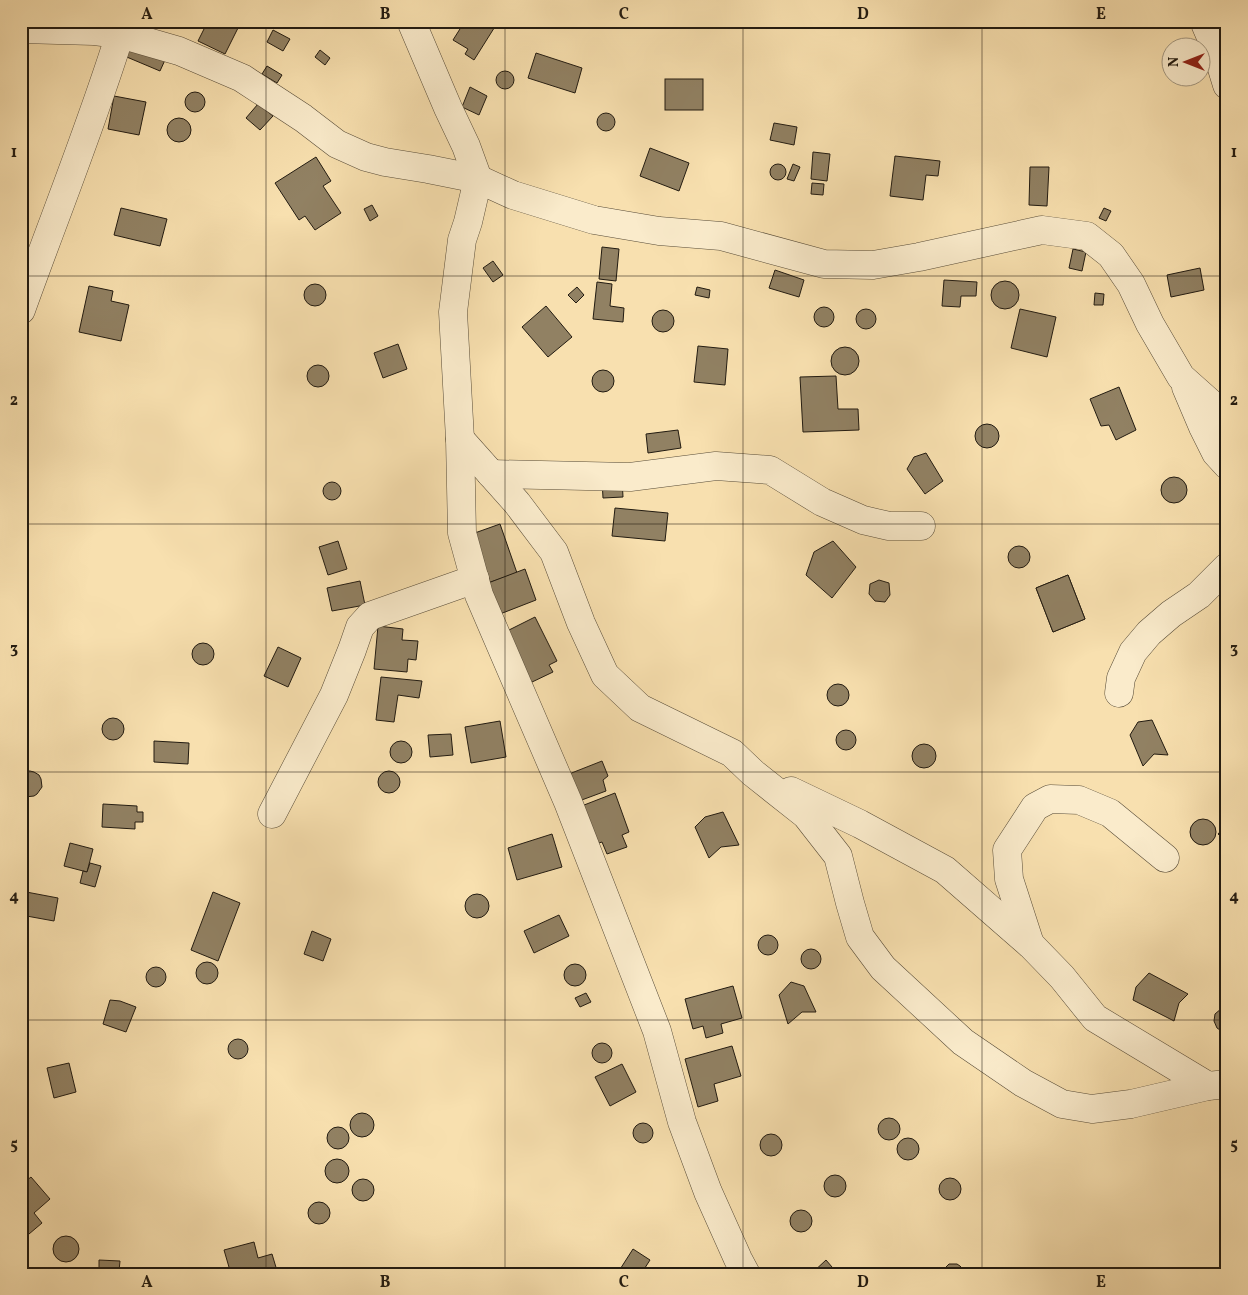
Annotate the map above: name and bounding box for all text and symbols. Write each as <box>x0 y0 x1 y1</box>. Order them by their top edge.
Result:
text: A <box>141 4 153 26</box>
text: B <box>380 4 391 26</box>
text: C <box>619 4 629 26</box>
text: D <box>857 4 869 26</box>
text: E <box>1096 4 1106 26</box>
north arrow <box>1160 38 1210 88</box>
text: N <box>1165 57 1184 67</box>
text: 1 <box>11 142 17 164</box>
text: 1 <box>1231 142 1237 164</box>
text: 2 <box>10 390 18 412</box>
text: 2 <box>1230 390 1238 412</box>
text: 3 <box>10 638 18 660</box>
text: 3 <box>1230 638 1238 660</box>
text: 4 <box>9 886 19 908</box>
text: 4 <box>1229 886 1239 908</box>
text: 5 <box>10 1134 18 1156</box>
text: 5 <box>1230 1134 1238 1156</box>
text: A <box>141 1272 153 1294</box>
text: B <box>380 1272 391 1294</box>
text: C <box>619 1272 629 1294</box>
text: D <box>857 1272 869 1294</box>
text: E <box>1096 1272 1106 1294</box>

